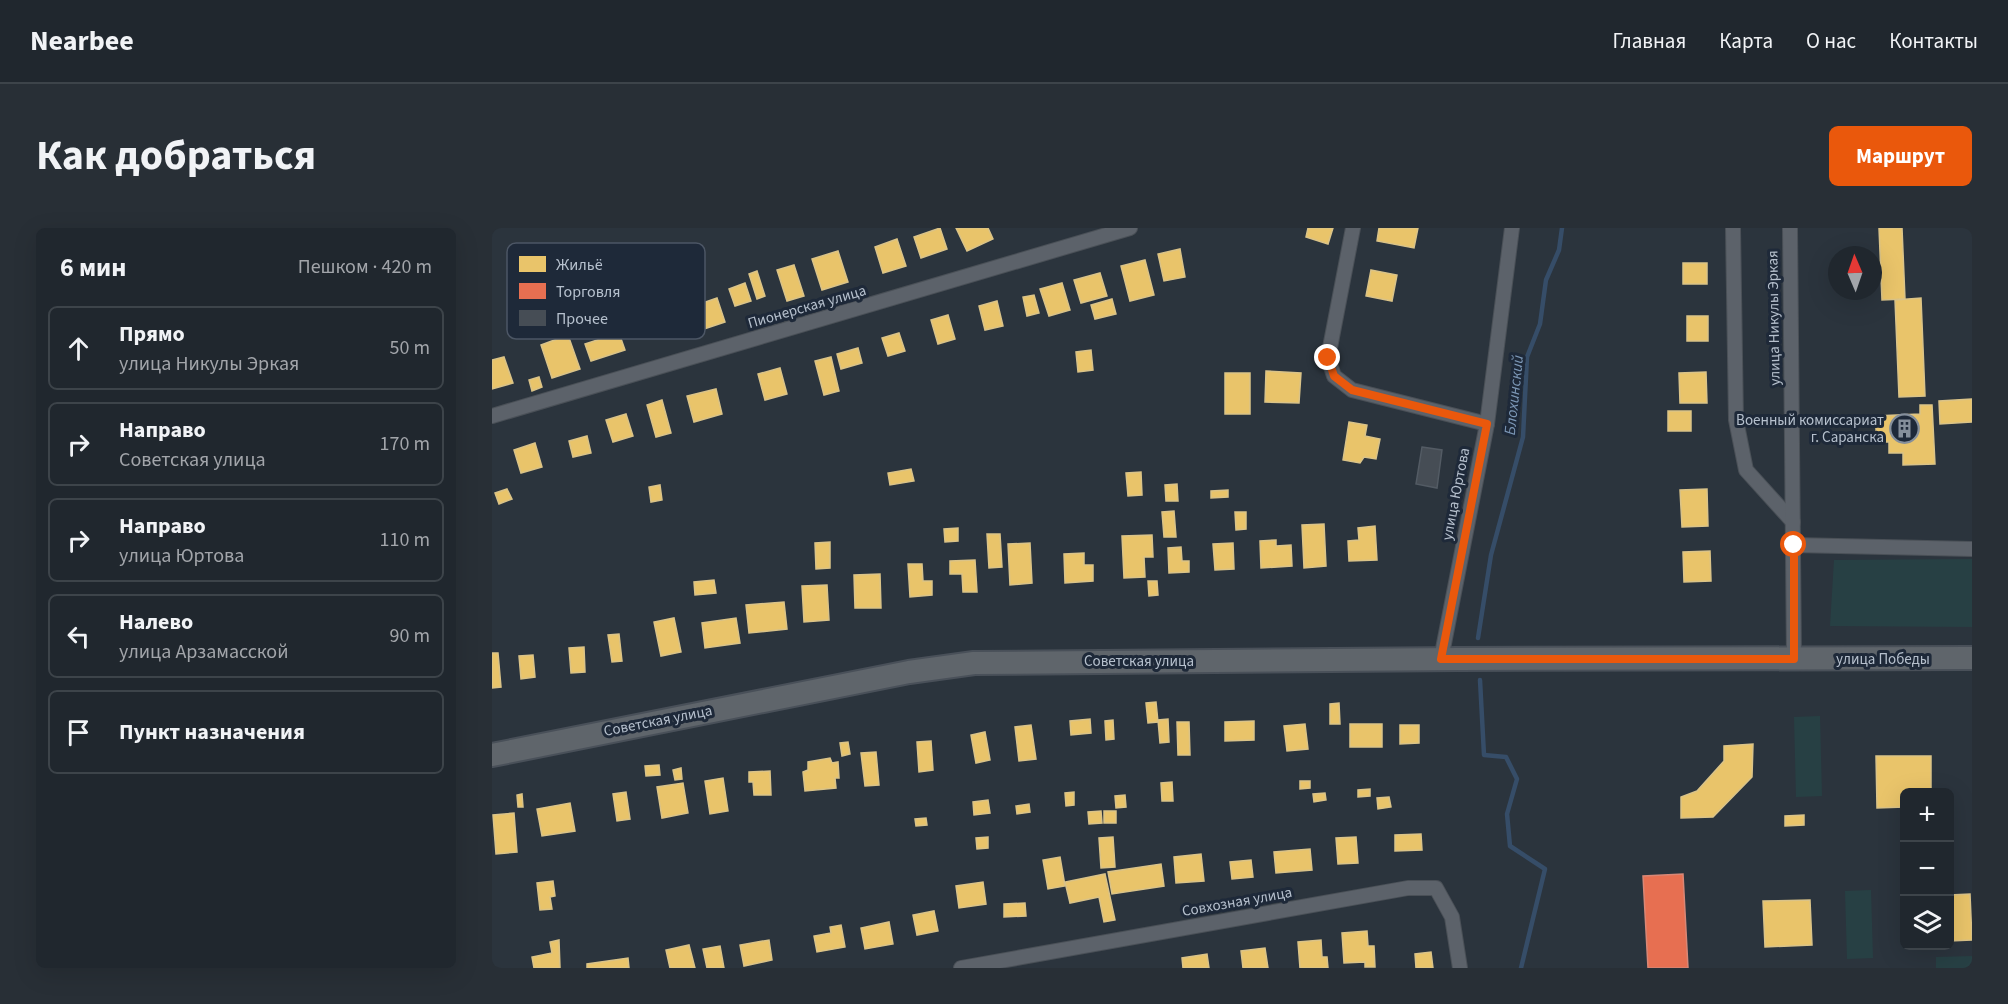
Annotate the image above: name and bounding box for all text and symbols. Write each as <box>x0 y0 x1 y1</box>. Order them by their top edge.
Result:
text: Nearbee <box>30 21 134 61</box>
text: Главная <box>1613 26 1686 56</box>
text: Карта <box>1719 26 1773 56</box>
text: О нас <box>1806 26 1856 56</box>
text: Контакты <box>1889 26 1978 56</box>
text: Как добраться <box>36 126 316 186</box>
button: Маршрут <box>1829 126 1972 186</box>
legend <box>507 243 705 339</box>
north arrow <box>1828 246 1882 300</box>
text: 6 мин <box>60 249 126 286</box>
street label: улица Никулы Эркая <box>1762 250 1786 386</box>
text: Пешком · 420 m <box>298 253 432 281</box>
text: Жильё <box>556 254 603 276</box>
street label: Пионерская улица <box>745 280 869 334</box>
text: Торговля <box>556 281 621 303</box>
text: Прочее <box>556 308 608 330</box>
text: Прямо <box>119 318 185 350</box>
icon: ahead <box>62 332 95 365</box>
text: 50 m <box>390 334 430 362</box>
route end <box>1314 344 1340 370</box>
text: улица Никулы Эркая <box>119 350 299 378</box>
water label: Блохинский <box>1499 354 1529 436</box>
place label: Военный комиссариат г. Саранска <box>1736 410 1884 448</box>
building icon: Военный комиссариат г. Саранска <box>1889 413 1921 445</box>
text: Направо <box>119 414 206 446</box>
icon: right <box>62 428 95 461</box>
text: 170 m <box>380 430 430 458</box>
text: Советская улица <box>119 446 266 474</box>
street label: улица Юртова <box>1437 446 1475 542</box>
text: Направо <box>119 510 206 542</box>
icon: right <box>62 524 95 557</box>
text: 110 m <box>380 526 430 554</box>
route start <box>1780 531 1806 557</box>
text: улица Юртова <box>119 542 244 570</box>
text: Налево <box>119 606 193 638</box>
icon: left <box>62 620 95 653</box>
text: 90 m <box>390 622 430 650</box>
text: улица Арзамасской <box>119 638 289 666</box>
street label: улица Победы <box>1836 649 1930 670</box>
street label: Советская улица <box>1084 651 1194 672</box>
street label: Советская улица <box>602 700 714 742</box>
icon: arrive <box>62 716 95 749</box>
text: Пункт назначения <box>119 716 305 748</box>
map controls <box>1900 788 1954 950</box>
button: + <box>1900 788 1954 842</box>
button: − <box>1900 842 1954 896</box>
street label: Совхозная улица <box>1180 882 1294 922</box>
button: layers <box>1900 896 1954 950</box>

